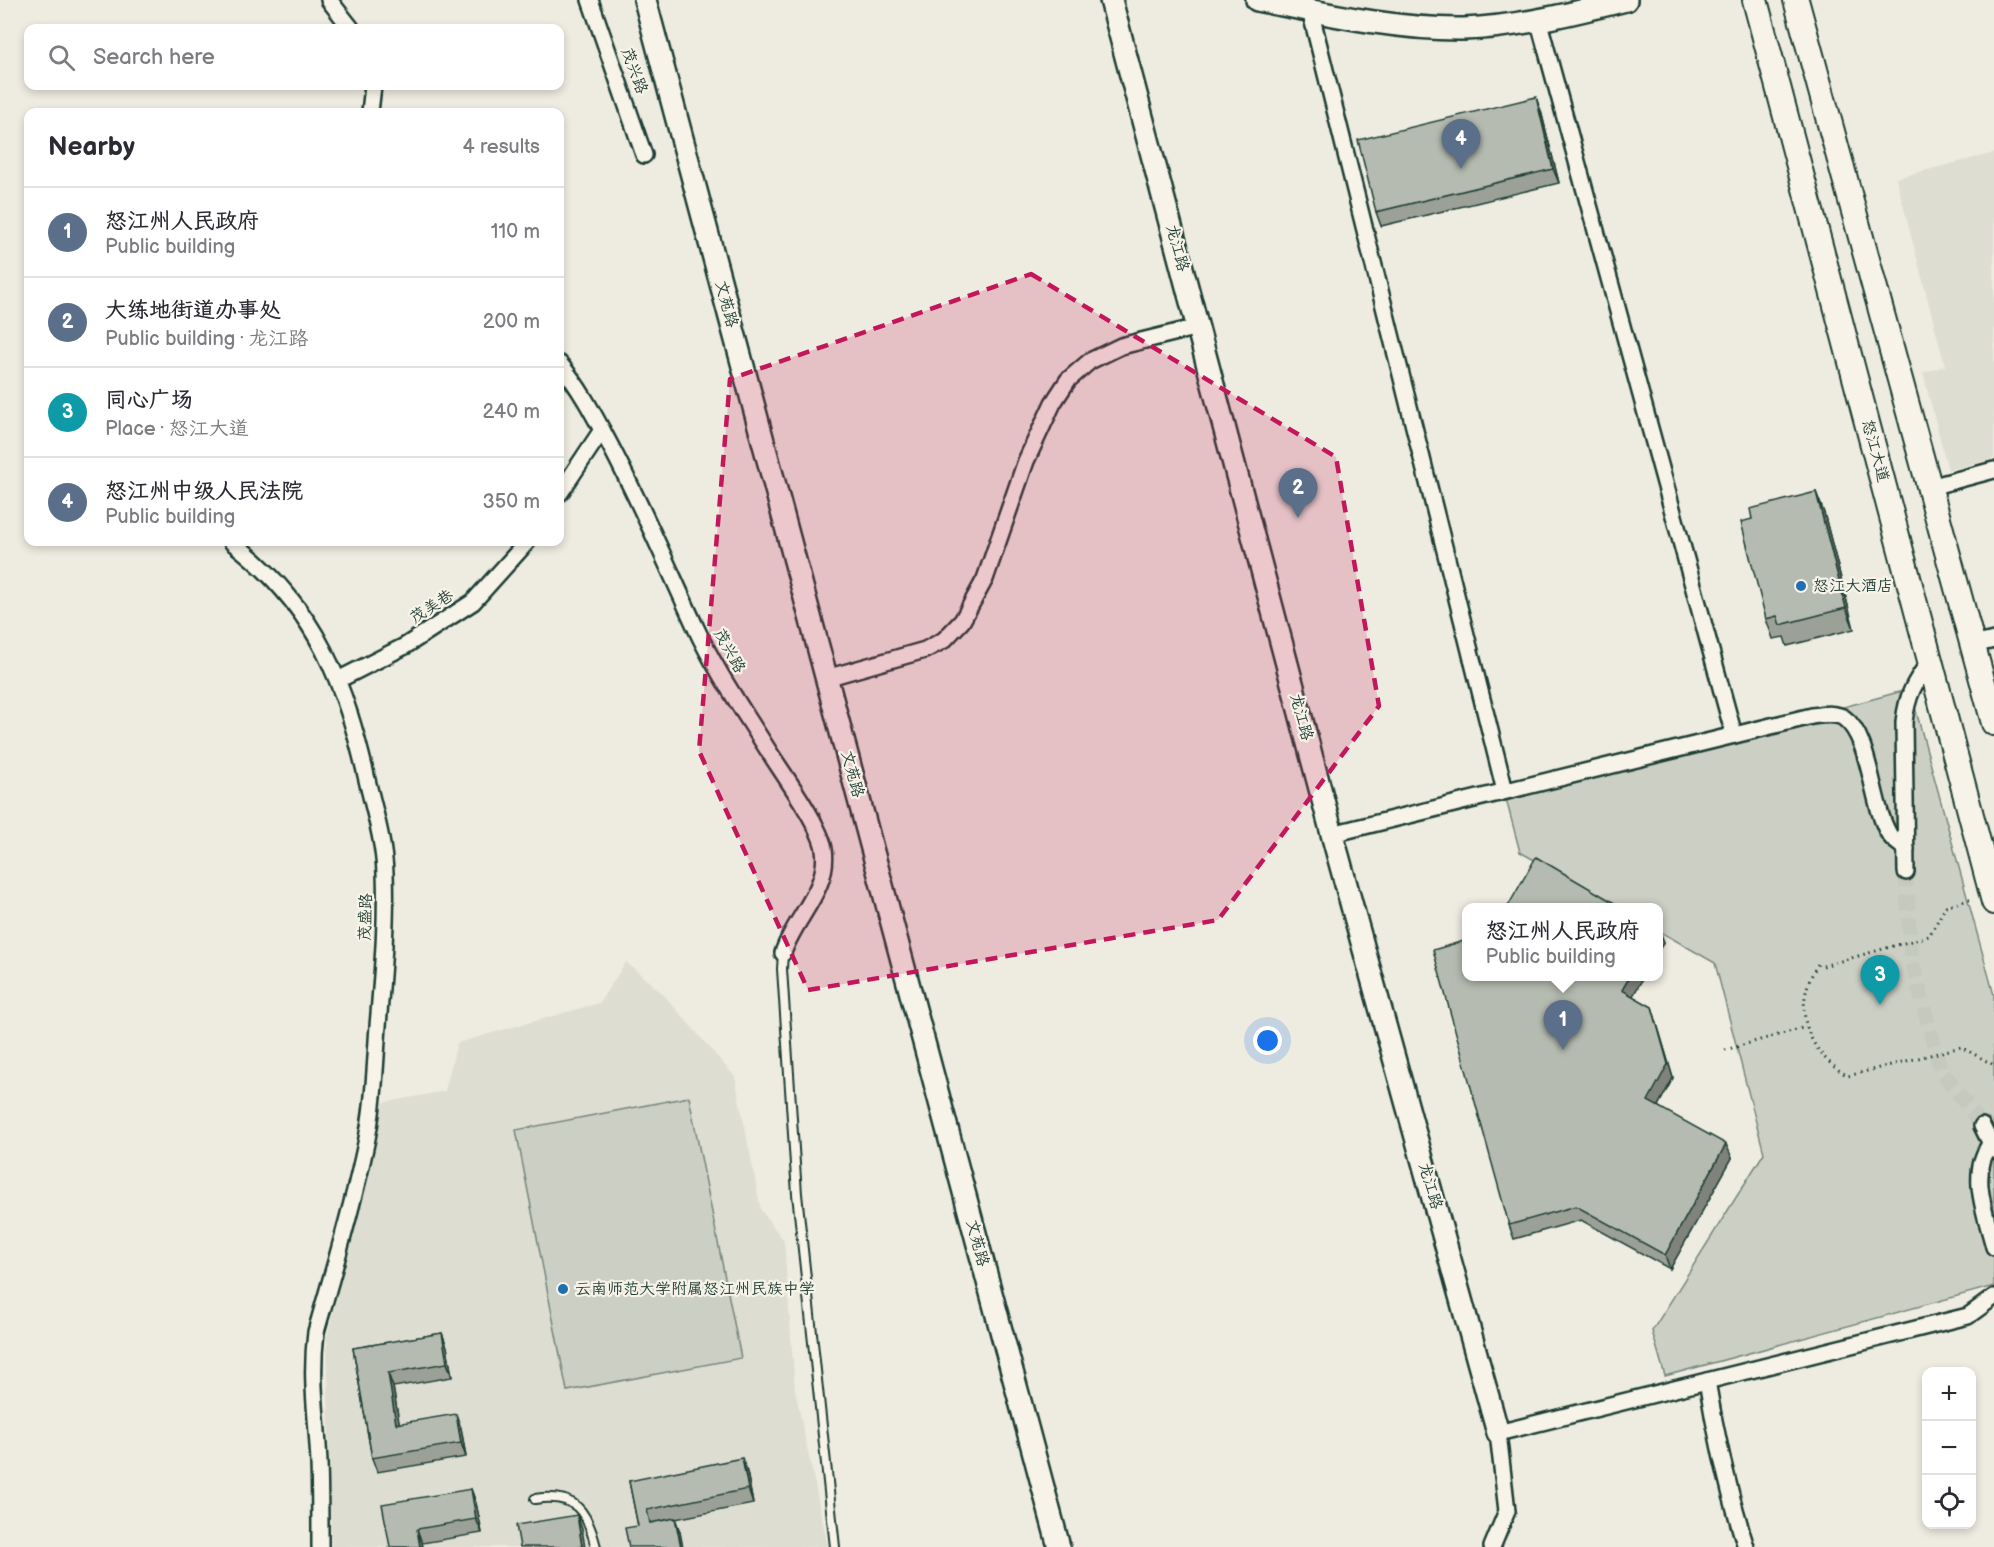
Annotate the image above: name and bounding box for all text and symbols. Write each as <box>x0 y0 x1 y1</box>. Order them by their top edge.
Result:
search box <box>24 24 564 90</box>
icon: search <box>45 41 78 74</box>
text: Search here <box>93 44 215 71</box>
street label: 茂兴路 <box>617 45 651 97</box>
pin: 4 <box>1442 120 1480 169</box>
text: Nearby <box>48 132 135 163</box>
text: 4 results <box>462 135 540 159</box>
text: 怒江州人民政府 <box>105 208 259 235</box>
text: 1 <box>63 220 72 244</box>
text: 110 m <box>491 220 540 244</box>
street label: 龙江路 <box>1162 222 1192 274</box>
text: Public building <box>105 235 235 259</box>
street label: 文苑路 <box>711 278 741 330</box>
text: 大练地街道办事处 <box>105 297 281 324</box>
text: 2 <box>62 310 73 334</box>
text: 200 m <box>483 310 540 334</box>
text: Public building · 龙江路 <box>105 327 308 351</box>
text: 同心广场 <box>105 387 193 414</box>
text: 3 <box>62 400 73 424</box>
text: 240 m <box>483 400 540 424</box>
text: Place · 怒江大道 <box>105 417 249 441</box>
street label: 怒江大道 <box>1858 418 1892 484</box>
pin: 2 <box>1278 468 1318 518</box>
text: 怒江州中级人民法院 <box>105 478 303 505</box>
text: 4 <box>62 490 73 514</box>
text: 350 m <box>483 490 540 514</box>
text: Public building <box>105 505 235 529</box>
place label: 怒江大酒店 <box>1813 577 1893 596</box>
marker: 怒江大酒店 <box>1794 579 1808 593</box>
street label: 茂美巷 <box>407 586 457 628</box>
street label: 茂兴路 <box>709 625 749 677</box>
street label: 龙江路 <box>1286 691 1316 743</box>
street label: 文苑路 <box>837 748 867 800</box>
street label: 茂盛路 <box>356 893 376 941</box>
popup <box>1462 903 1663 981</box>
text: 怒江州人民政府 <box>1485 918 1640 945</box>
text: Public building <box>1485 945 1616 969</box>
pin: 3 <box>1860 956 1900 1005</box>
pin: 1 <box>1544 1000 1582 1050</box>
your location <box>1253 1026 1282 1055</box>
street label: 龙江路 <box>1414 1160 1446 1212</box>
street label: 文苑路 <box>962 1217 992 1269</box>
place label: 云南师范大学附属怒江州民族中学 <box>575 1280 815 1299</box>
marker: 云南师范大学附属怒江州民族中学 <box>556 1282 570 1296</box>
map controls <box>1922 1367 1976 1529</box>
button: + <box>1922 1367 1976 1421</box>
button: − <box>1922 1421 1976 1475</box>
button: locate <box>1922 1475 1976 1529</box>

